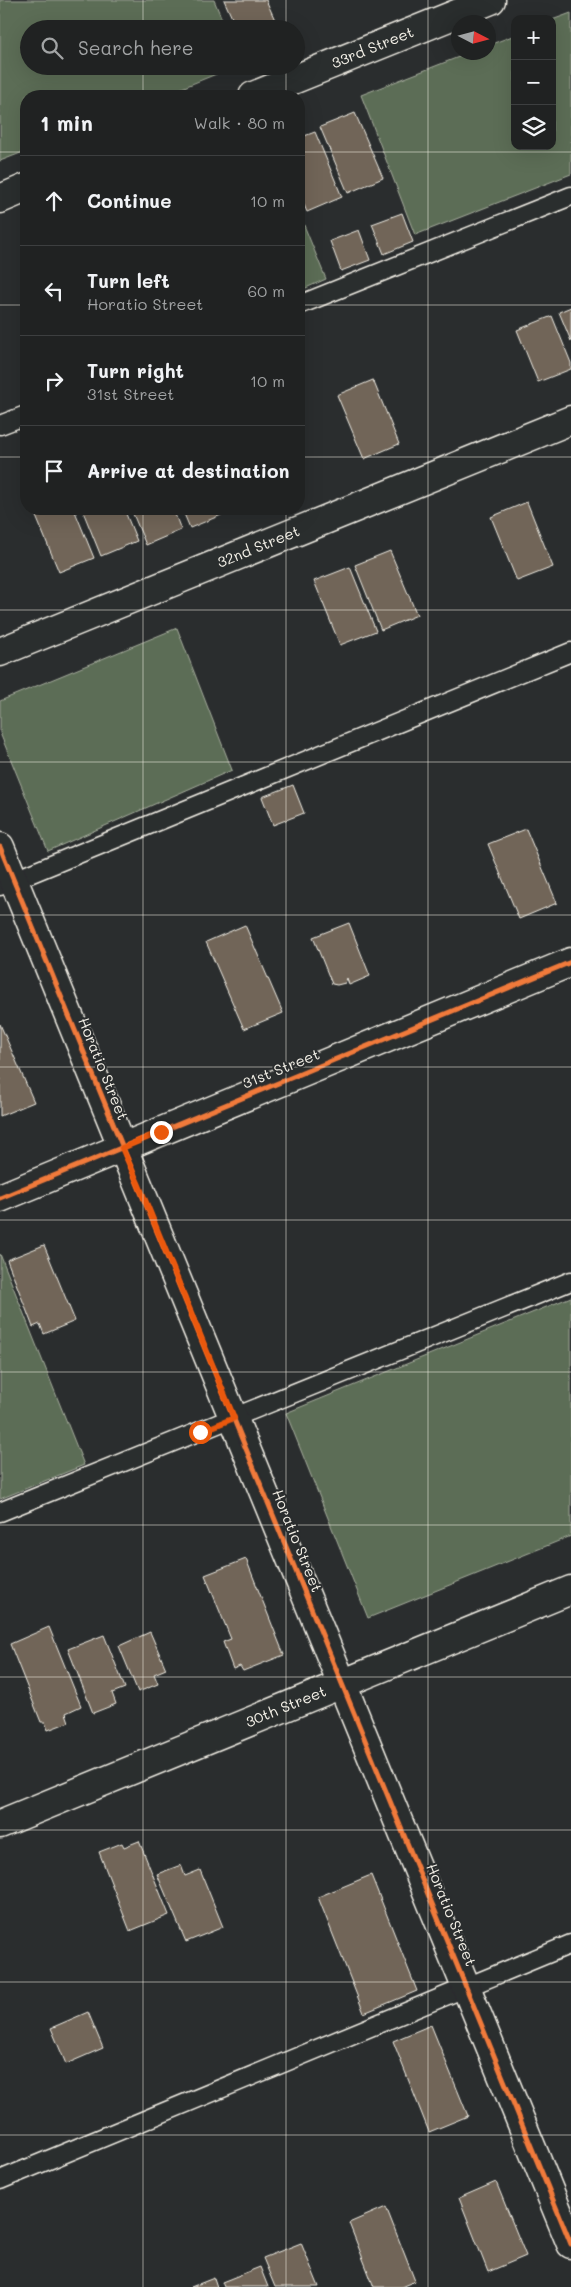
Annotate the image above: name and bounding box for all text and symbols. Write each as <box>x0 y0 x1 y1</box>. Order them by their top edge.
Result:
north arrow <box>451 15 496 60</box>
map controls <box>511 15 556 150</box>
button: + <box>511 15 556 60</box>
search box <box>20 20 305 75</box>
street label: 33rd Street <box>328 21 416 72</box>
icon: search <box>38 34 66 62</box>
text: Search here <box>78 35 194 60</box>
button: − <box>511 60 556 105</box>
button: layers <box>511 105 556 150</box>
text: 1 min <box>40 109 93 136</box>
text: Walk · 80 m <box>194 112 285 133</box>
icon: ahead <box>40 187 68 215</box>
text: Continue <box>87 188 172 213</box>
text: 10 m <box>250 190 285 211</box>
text: Turn left <box>87 268 170 293</box>
icon: left <box>40 277 68 305</box>
text: 60 m <box>248 280 285 301</box>
text: Horatio Street <box>87 293 203 314</box>
text: Turn right <box>87 358 184 383</box>
icon: right <box>40 367 68 395</box>
text: 10 m <box>250 370 285 391</box>
text: 31st Street <box>87 383 174 404</box>
icon: arrive <box>40 457 68 485</box>
text: Arrive at destination <box>87 458 290 483</box>
street label: 32nd Street <box>214 520 302 572</box>
street label: Horatio Street <box>74 1014 134 1123</box>
street label: 31st Street <box>239 1043 322 1093</box>
route end <box>150 1121 173 1144</box>
route start <box>189 1421 212 1444</box>
street label: Horatio Street <box>268 1486 328 1595</box>
street label: 30th Street <box>242 1680 329 1731</box>
street label: Horatio Street <box>422 1860 482 1969</box>

